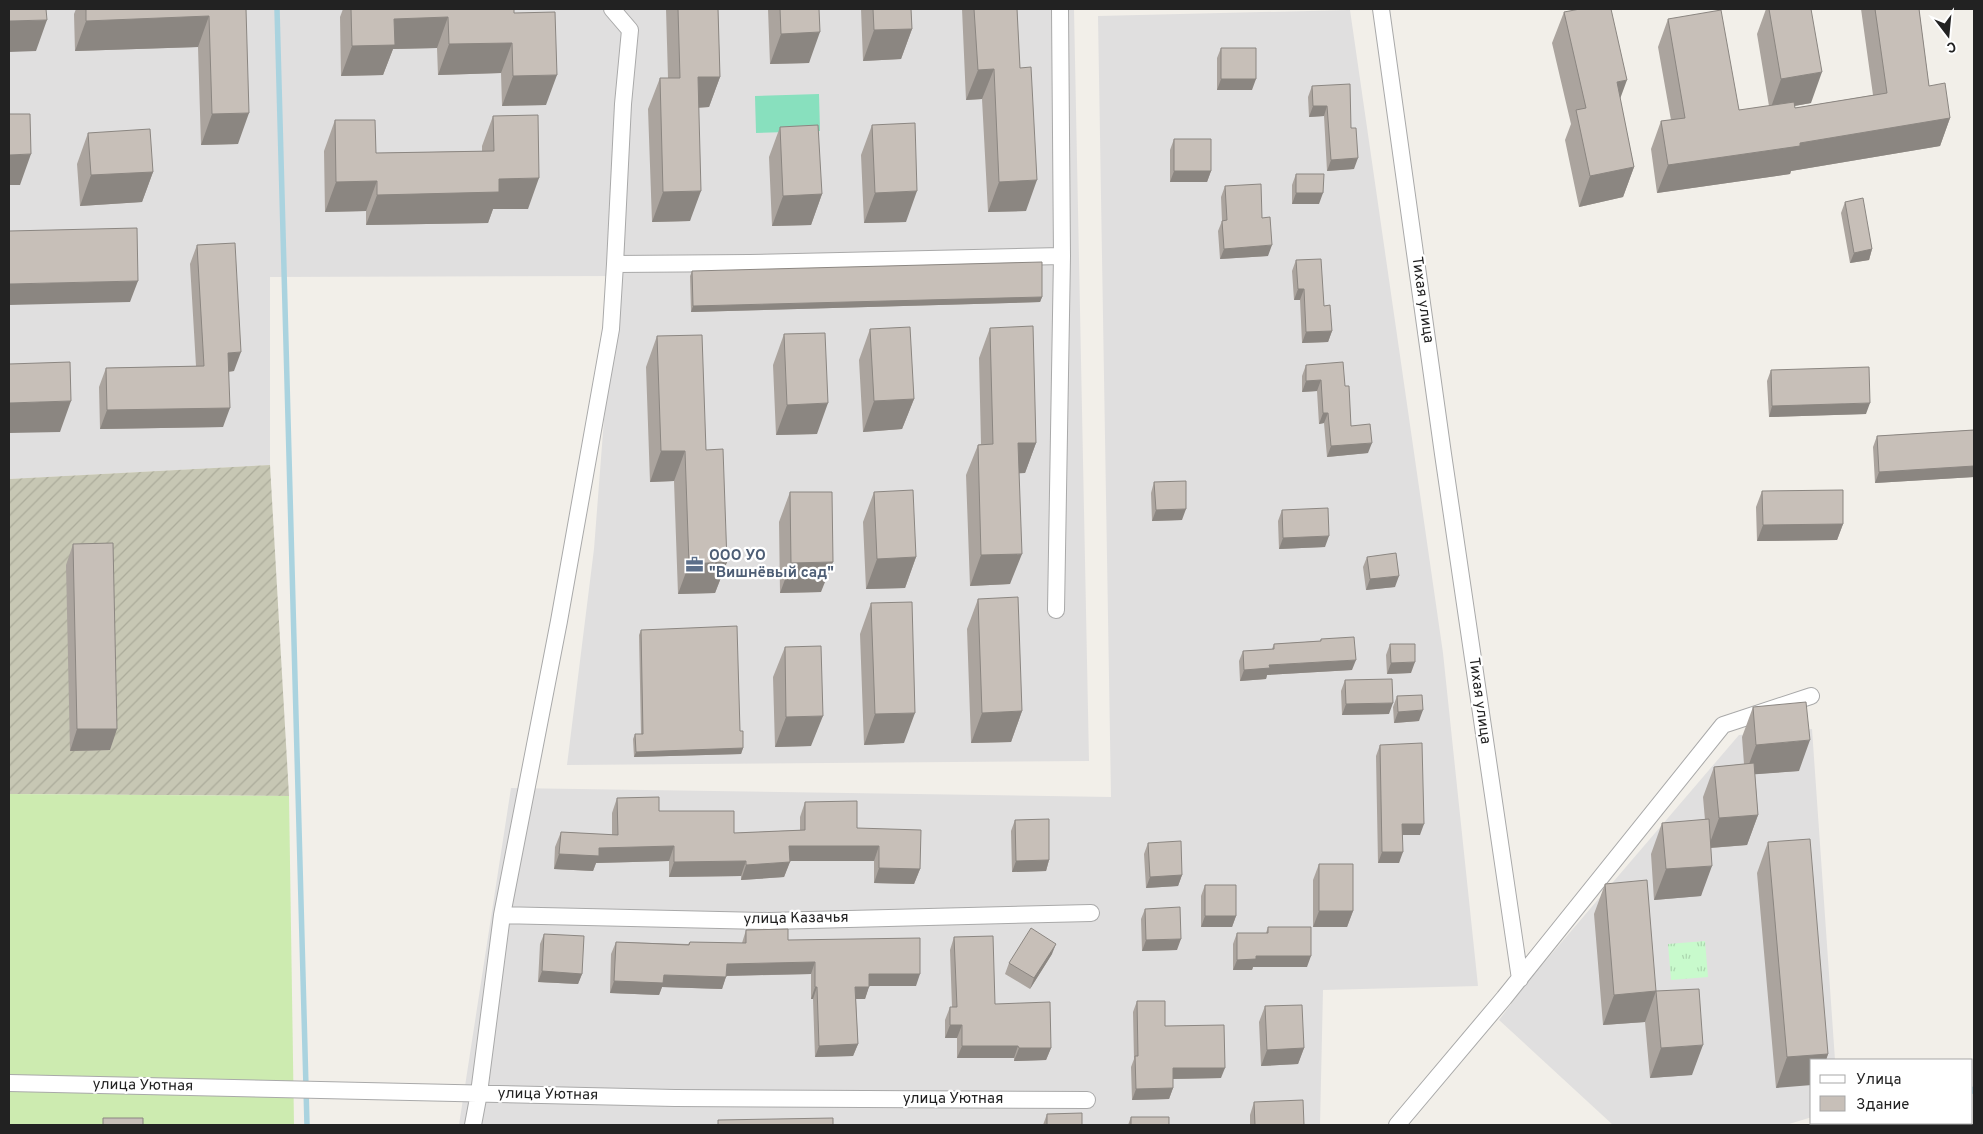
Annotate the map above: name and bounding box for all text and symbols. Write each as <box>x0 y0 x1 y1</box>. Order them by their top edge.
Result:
north arrow <box>1923 10 1973 60</box>
text: С <box>1944 37 1958 55</box>
street label: Тихая улица <box>1407 256 1437 344</box>
place label: ООО УО "Вишнёвый сад" <box>709 547 834 583</box>
office icon: ООО УО "Вишнёвый сад" <box>685 555 705 575</box>
street label: Тихая улица <box>1464 657 1494 745</box>
street label: улица Казачья <box>743 909 849 929</box>
legend <box>1810 1059 1973 1124</box>
text: Улица <box>1856 1071 1901 1090</box>
street label: улица Уютная <box>92 1076 194 1096</box>
street label: улица Уютная <box>497 1085 599 1105</box>
street label: улица Уютная <box>903 1090 1003 1109</box>
text: Здание <box>1856 1096 1909 1115</box>

